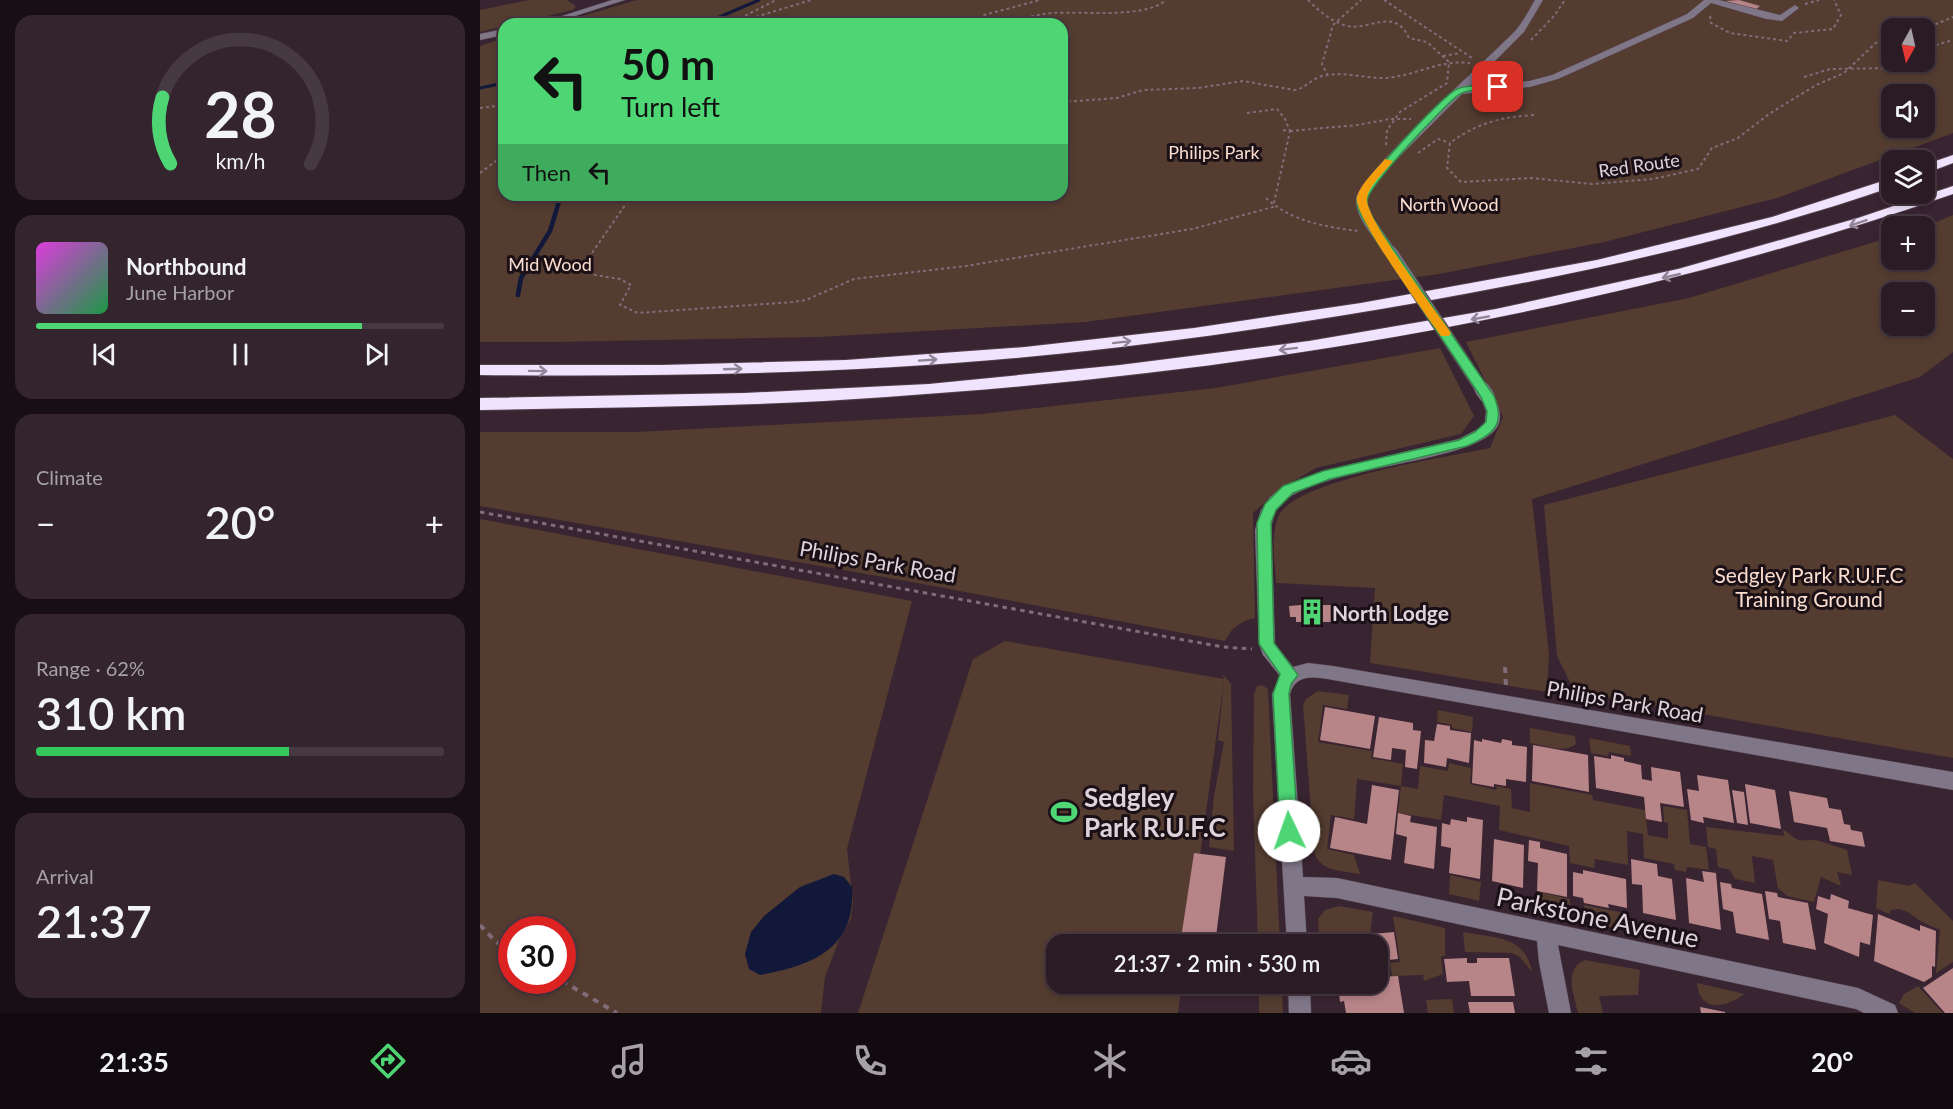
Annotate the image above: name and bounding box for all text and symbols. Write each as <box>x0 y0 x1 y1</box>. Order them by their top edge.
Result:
north arrow <box>1881 18 1935 72</box>
map controls <box>1881 18 1935 336</box>
text: 50 m <box>621 39 715 89</box>
icon: left <box>522 42 600 120</box>
pin <box>1472 61 1523 112</box>
icon: arrive <box>1481 70 1514 103</box>
text: 28 <box>204 76 276 151</box>
button: sound <box>1881 84 1935 138</box>
text: Turn left <box>621 90 720 123</box>
park label: Philips Park <box>1168 141 1261 163</box>
street label: Red Route <box>1597 148 1681 182</box>
text: km/h <box>215 149 265 175</box>
button: layers <box>1881 150 1935 204</box>
icon: left <box>583 156 616 189</box>
text: Then <box>522 159 571 186</box>
park label: North Wood <box>1399 193 1499 215</box>
button: + <box>1881 216 1935 270</box>
one-way arrow <box>1849 218 1868 229</box>
text: Northbound <box>126 253 246 280</box>
park label: Mid Wood <box>508 253 592 275</box>
one-way arrow <box>1661 271 1680 283</box>
text: June Harbor <box>126 280 234 304</box>
button: − <box>1881 282 1935 336</box>
one-way arrow <box>1471 313 1491 324</box>
one-way arrow <box>1112 336 1132 347</box>
icon: previous <box>88 338 121 371</box>
icon: pause <box>224 338 257 371</box>
icon: next <box>360 338 393 371</box>
one-way arrow <box>1278 344 1298 355</box>
one-way arrow <box>918 354 938 365</box>
one-way arrow <box>723 363 743 375</box>
one-way arrow <box>528 365 548 376</box>
text: Climate <box>36 465 103 489</box>
text: 20° <box>205 495 275 549</box>
text: − <box>36 503 55 543</box>
text: + <box>425 503 444 543</box>
street label: Philips Park Road <box>798 535 958 587</box>
park label: Sedgley Park R.U.F.C Training Ground <box>1714 562 1904 611</box>
building icon: North Lodge <box>1297 597 1327 627</box>
place label: North Lodge <box>1332 600 1449 625</box>
text: Range · 62% <box>36 656 145 680</box>
street label: Philips Park Road <box>1545 675 1705 727</box>
text: 310 km <box>36 686 186 740</box>
place label: Sedgley Park R.U.F.C <box>1084 781 1226 843</box>
sports icon: Sedgley Park R.U.F.C <box>1049 797 1079 827</box>
position arrow <box>1257 799 1321 863</box>
text: Arrival <box>36 864 94 888</box>
street label: Parkstone Avenue <box>1494 880 1702 954</box>
text: 21:37 <box>36 894 152 948</box>
speed limit sign: 30 <box>498 916 576 994</box>
text: 21:37 · 2 min · 530 m <box>1114 950 1320 977</box>
icon: directions <box>367 1040 409 1082</box>
icon: music <box>608 1040 650 1082</box>
icon: phone <box>849 1040 891 1082</box>
icon: climate <box>1089 1040 1131 1082</box>
icon: car <box>1330 1040 1372 1082</box>
icon: filters <box>1570 1040 1612 1082</box>
text: 21:35 <box>99 1045 169 1078</box>
text: 20° <box>1811 1045 1854 1078</box>

